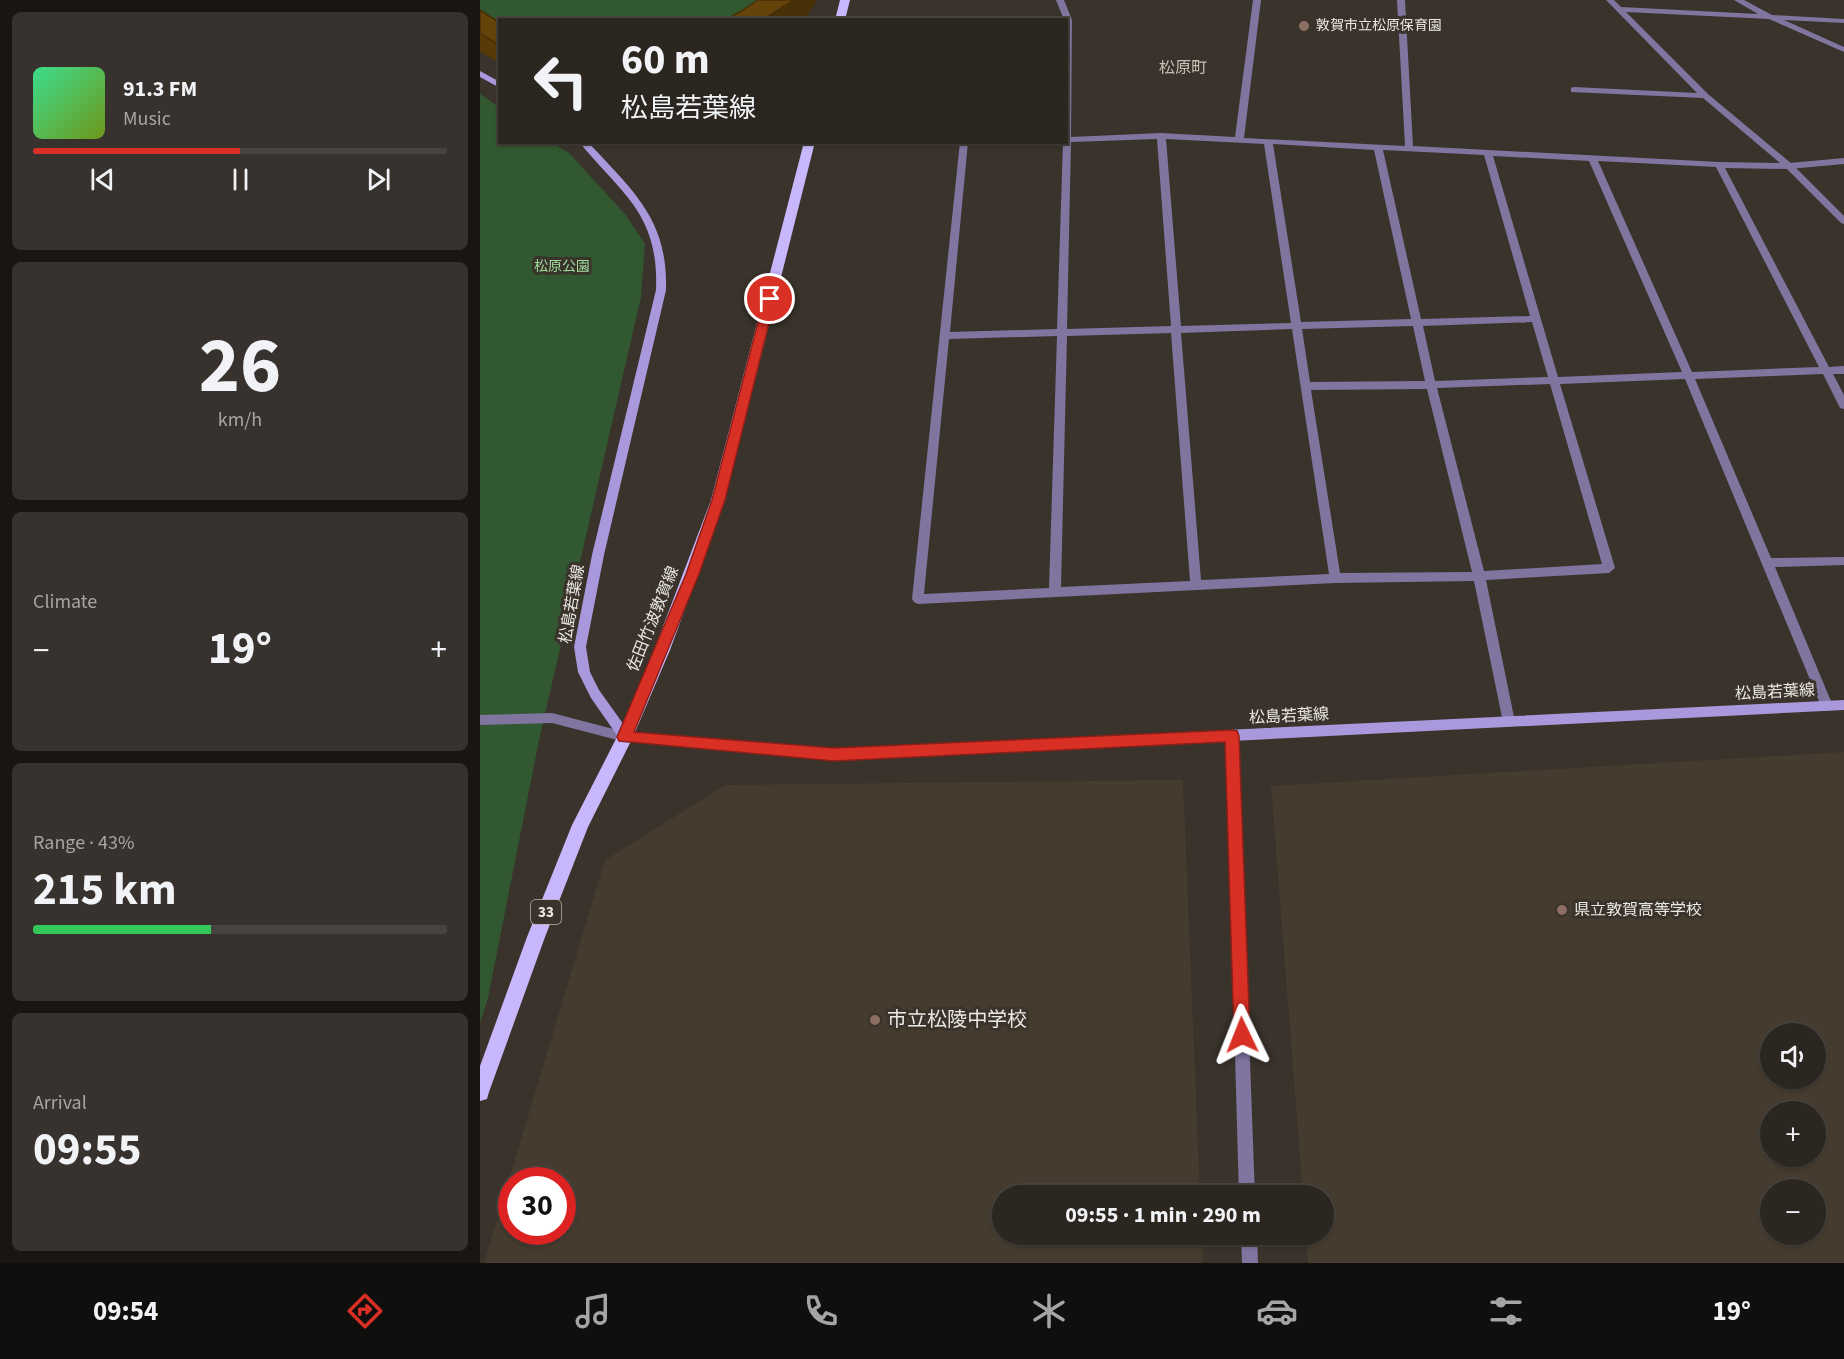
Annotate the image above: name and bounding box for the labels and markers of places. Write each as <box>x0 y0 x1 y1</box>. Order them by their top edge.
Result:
place label: 敦賀市立松原保育園 <box>1316 16 1442 36</box>
marker: 敦賀市立松原保育園 <box>1297 19 1311 33</box>
pin <box>744 273 795 324</box>
place label: 県立敦賀高等学校 <box>1574 899 1702 921</box>
marker: 県立敦賀高等学校 <box>1555 903 1569 917</box>
place label: 市立松陵中学校 <box>887 1006 1027 1034</box>
marker: 市立松陵中学校 <box>868 1013 882 1027</box>

